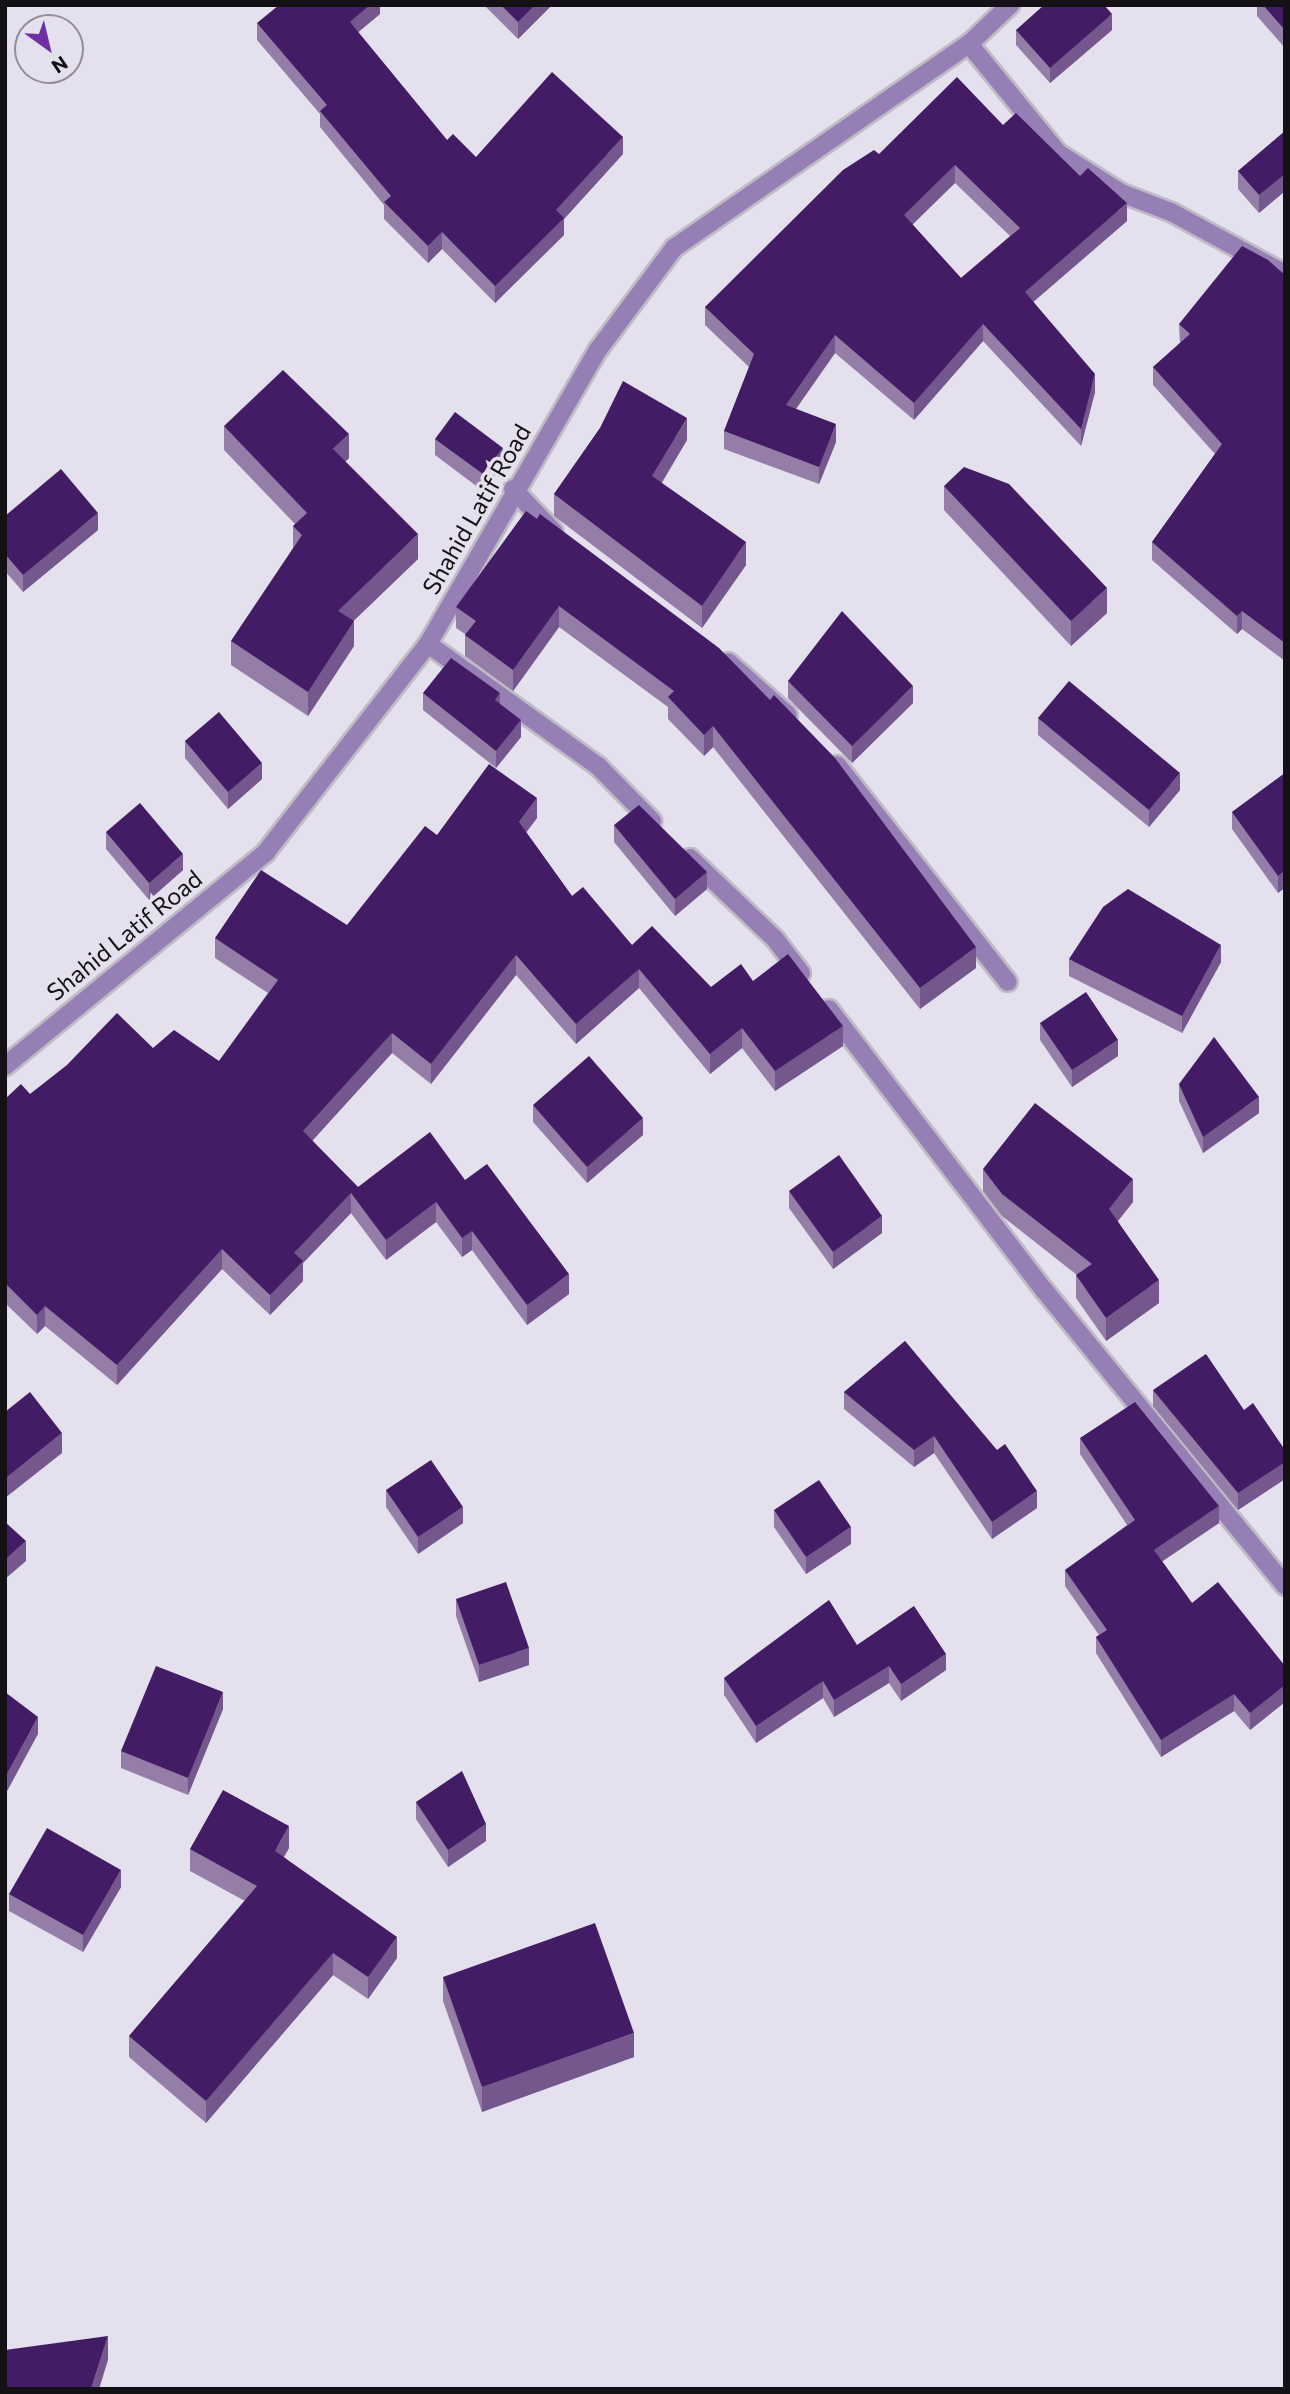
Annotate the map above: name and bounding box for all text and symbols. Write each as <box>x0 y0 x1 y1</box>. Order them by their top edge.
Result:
north arrow <box>14 14 84 84</box>
text: N <box>48 52 72 79</box>
street label: Shahid Latif Road <box>416 419 536 599</box>
street label: Shahid Latif Road <box>41 864 207 1006</box>

